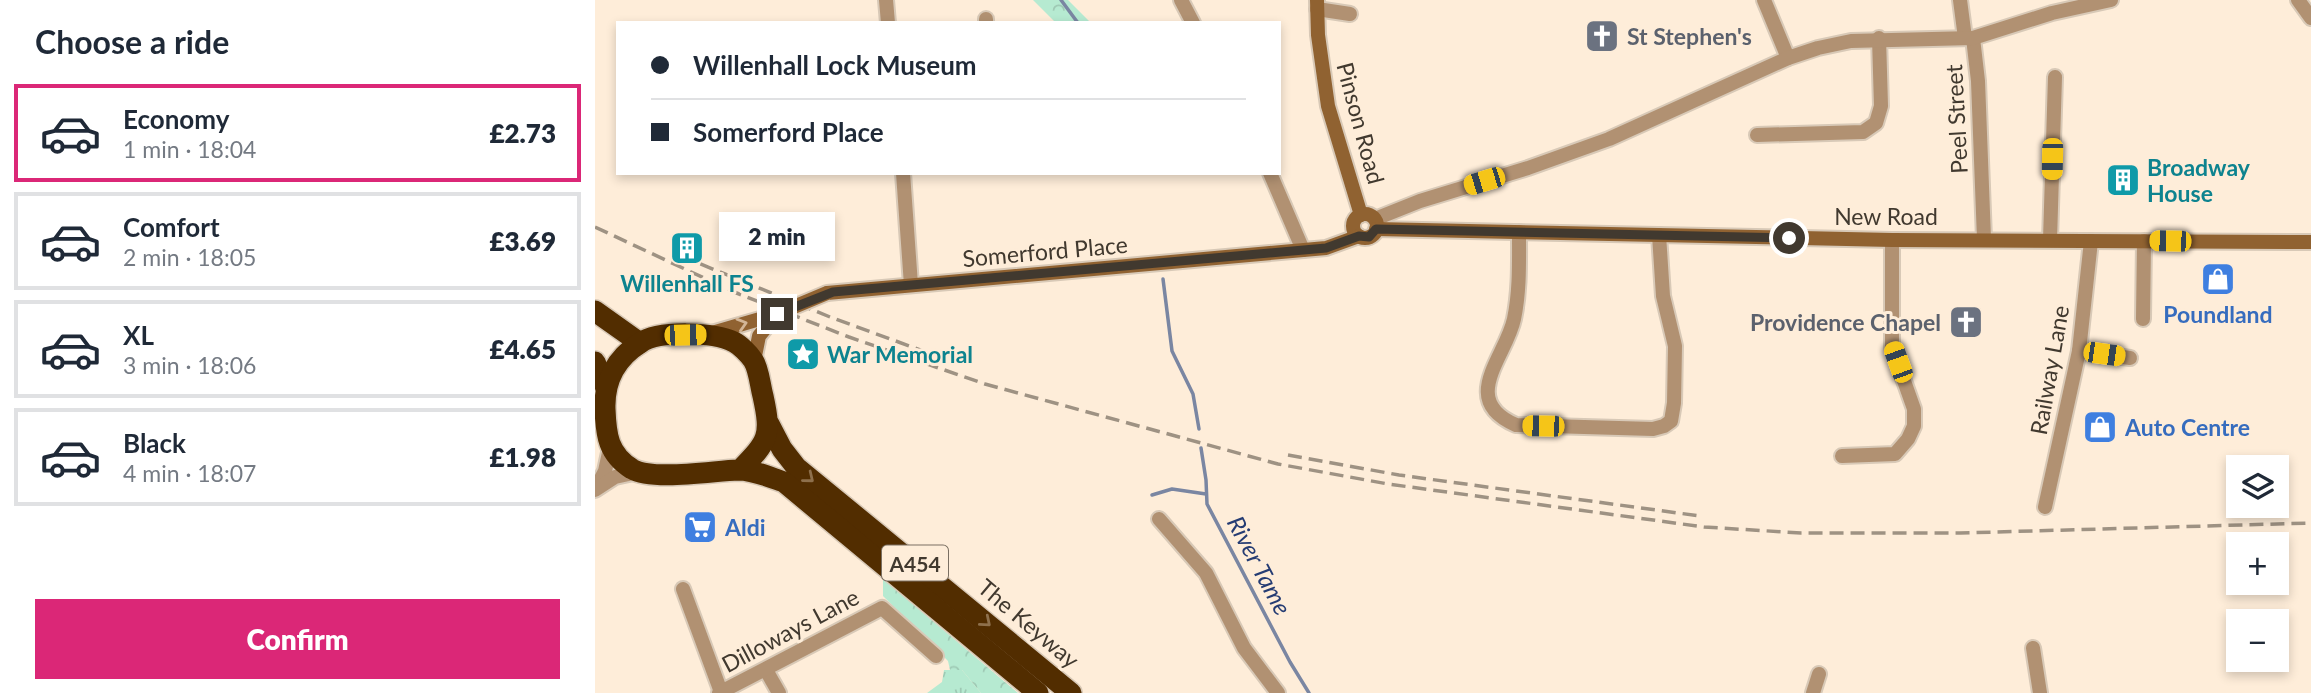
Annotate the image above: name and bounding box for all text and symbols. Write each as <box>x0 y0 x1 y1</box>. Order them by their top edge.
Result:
church icon: St Stephen's <box>1583 17 1621 55</box>
text: Choose a ride <box>35 22 229 61</box>
place label: St Stephen's <box>1627 22 1752 50</box>
text: Willenhall Lock Museum <box>693 49 977 81</box>
street label: Pinson Road <box>1331 59 1391 187</box>
street label: Peel Street <box>1939 63 1973 174</box>
icon: car <box>39 102 102 165</box>
text: Economy <box>123 103 229 135</box>
text: Somerford Place <box>693 116 884 148</box>
text: £2.73 <box>489 117 556 149</box>
text: 1 min · 18:04 <box>123 135 256 163</box>
car <box>2042 138 2063 180</box>
place label: Broadway House <box>2147 153 2251 207</box>
building icon: Broadway House <box>2104 161 2142 199</box>
car <box>1461 165 1508 197</box>
street label: New Road <box>1834 202 1938 230</box>
icon: car <box>39 210 102 273</box>
text: Comfort <box>123 211 220 243</box>
callout: 2 min <box>719 212 835 262</box>
text: 2 min <box>748 222 806 250</box>
route start <box>1773 222 1805 254</box>
text: £3.69 <box>489 225 556 257</box>
building icon: Willenhall FS <box>668 229 706 267</box>
street label: Somerford Place <box>961 230 1129 272</box>
car <box>2149 230 2192 252</box>
text: 2 min · 18:05 <box>123 243 256 271</box>
shop icon: Poundland <box>2199 260 2237 298</box>
place label: Willenhall FS <box>620 269 754 297</box>
route end <box>761 298 793 330</box>
place label: Poundland <box>2163 300 2273 328</box>
church icon: Providence Chapel <box>1947 303 1985 341</box>
street label: Railway Lane <box>2024 303 2074 437</box>
place label: Providence Chapel <box>1750 308 1941 336</box>
icon: car <box>39 318 102 381</box>
one-way arrow <box>736 318 748 333</box>
text: XL <box>123 319 154 351</box>
car <box>664 324 707 346</box>
text: £4.65 <box>489 333 556 365</box>
place icon: War Memorial <box>784 335 822 373</box>
car <box>1881 339 1916 385</box>
place label: War Memorial <box>827 340 973 368</box>
car <box>2082 341 2127 367</box>
text: 3 min · 18:06 <box>123 351 256 379</box>
shop icon: Auto Centre <box>2081 408 2119 446</box>
place label: Auto Centre <box>2124 413 2250 441</box>
car <box>1522 415 1565 437</box>
icon: car <box>39 426 102 489</box>
text: Black <box>123 427 186 459</box>
text: £1.98 <box>489 441 556 473</box>
map controls <box>2226 455 2289 672</box>
button: layers <box>2226 455 2289 518</box>
text: 4 min · 18:07 <box>123 459 256 487</box>
one-way arrow <box>801 470 814 482</box>
supermarket icon: Aldi <box>681 508 719 546</box>
water label: River Tame <box>1222 511 1298 619</box>
place label: Aldi <box>724 513 766 541</box>
button: + <box>2226 532 2289 595</box>
road number: A454 <box>882 546 948 580</box>
street label: The Keyway <box>973 573 1085 673</box>
street label: Dilloways Lane <box>717 582 863 678</box>
button: Confirm <box>35 599 560 679</box>
button: − <box>2226 609 2289 672</box>
one-way arrow <box>978 613 990 626</box>

